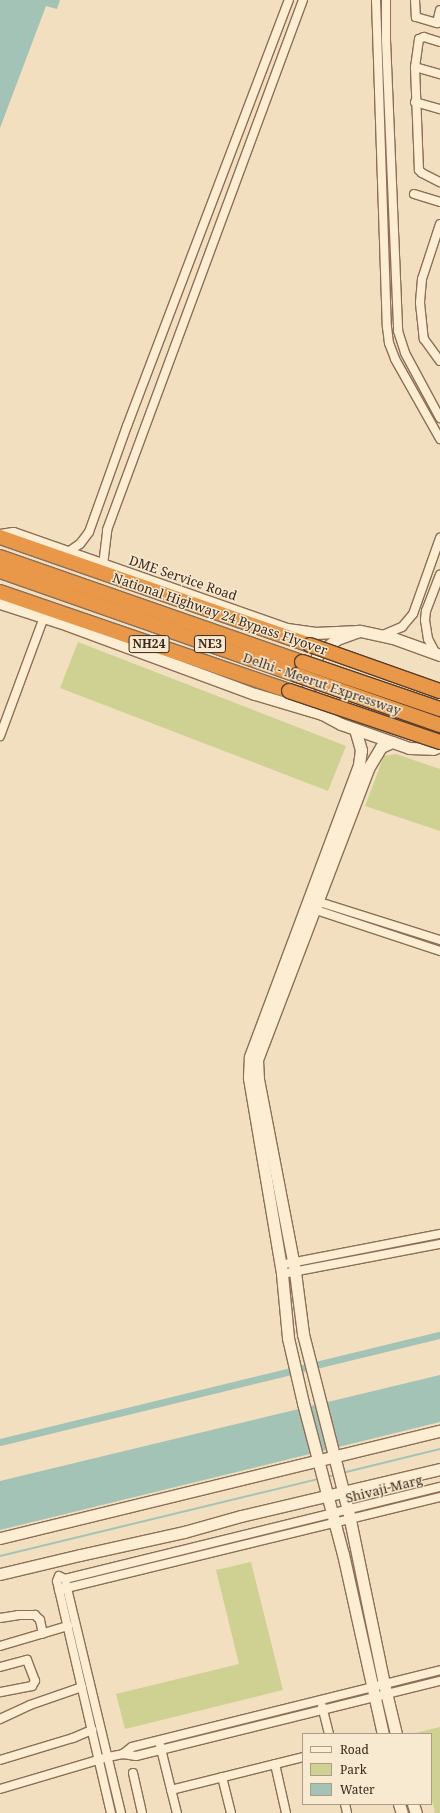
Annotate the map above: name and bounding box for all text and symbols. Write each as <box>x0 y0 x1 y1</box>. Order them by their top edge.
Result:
street label: DME Service Road <box>127 552 239 604</box>
street label: National Highway 24 Bypass Flyover <box>110 570 330 658</box>
road number: NH24 <box>128 634 170 654</box>
road number: NE3 <box>193 634 227 654</box>
street label: Delhi - Meerut Expressway <box>241 650 403 718</box>
street label: Shivaji Marg <box>344 1472 424 1506</box>
legend <box>302 1733 432 1805</box>
text: Road <box>340 1741 369 1758</box>
text: Park <box>340 1761 367 1778</box>
text: Water <box>340 1781 375 1798</box>

